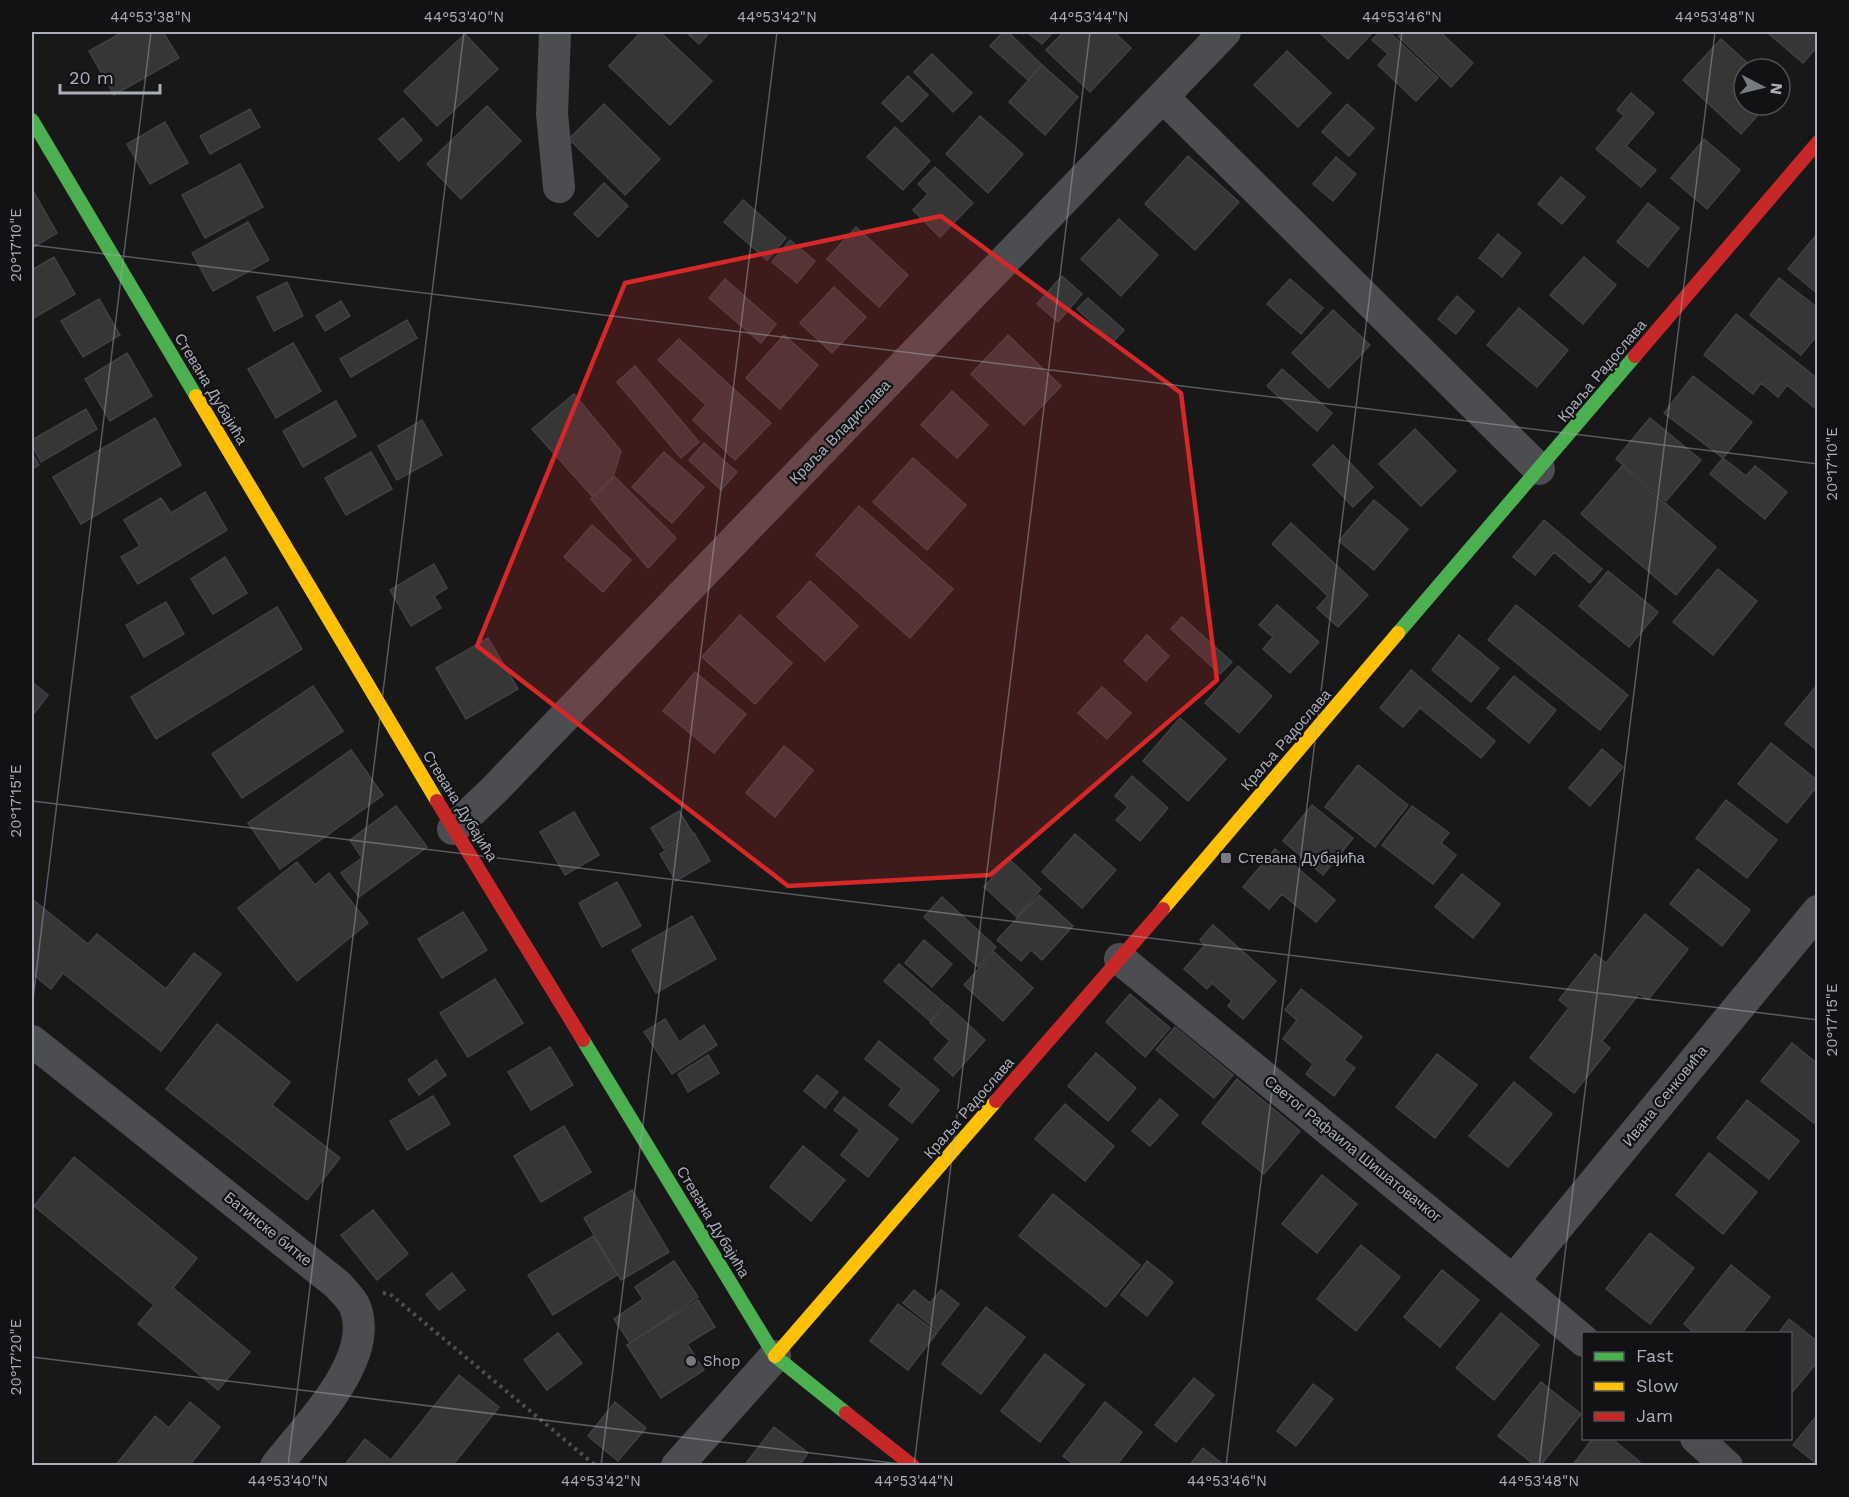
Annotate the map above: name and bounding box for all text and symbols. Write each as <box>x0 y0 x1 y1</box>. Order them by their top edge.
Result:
text: 44°53'38"N <box>110 8 192 26</box>
text: 44°53'40"N <box>424 8 504 26</box>
text: 44°53'42"N <box>737 8 817 26</box>
text: 44°53'44"N <box>1049 8 1129 26</box>
text: 44°53'46"N <box>1362 8 1442 26</box>
text: 44°53'48"N <box>1675 8 1755 26</box>
scale bar <box>60 57 160 95</box>
north arrow <box>1732 57 1792 117</box>
text: 20 m <box>69 67 114 88</box>
text: N <box>1766 82 1787 96</box>
text: 20°17'10"E <box>7 208 25 282</box>
street label: Краља Радослава <box>1554 316 1651 426</box>
street label: Стевана Дубајића <box>171 330 252 449</box>
street label: Краља Владислава <box>786 376 895 488</box>
text: 20°17'10"E <box>1823 427 1841 501</box>
street label: Краља Радослава <box>1237 685 1335 794</box>
street label: Стевана Дубајића <box>419 747 502 865</box>
text: 20°17'15"E <box>7 765 25 837</box>
place label: Стевана Дубајића <box>1238 849 1366 867</box>
marker: Стевана Дубајића <box>1219 851 1233 865</box>
text: 20°17'15"E <box>1823 984 1841 1056</box>
street label: Ивана Сенковића <box>1619 1042 1711 1150</box>
street label: Краља Радослава <box>920 1053 1018 1162</box>
street label: Светог Рафаила Шишатовачког <box>1261 1072 1446 1226</box>
street label: Стевана Дубајића <box>673 1163 754 1282</box>
street label: Батинске битке <box>220 1188 316 1270</box>
text: 20°17'20"E <box>7 1319 25 1395</box>
legend <box>1582 1332 1792 1440</box>
text: Fast <box>1636 1345 1674 1366</box>
place label: Shop <box>703 1352 740 1370</box>
marker: Shop <box>684 1354 698 1368</box>
text: Slow <box>1636 1375 1679 1396</box>
text: Jam <box>1636 1405 1673 1426</box>
text: 44°53'40"N <box>248 1472 328 1490</box>
text: 44°53'42"N <box>561 1472 641 1490</box>
text: 44°53'44"N <box>874 1472 954 1490</box>
text: 44°53'46"N <box>1187 1472 1267 1490</box>
text: 44°53'48"N <box>1499 1472 1579 1490</box>

